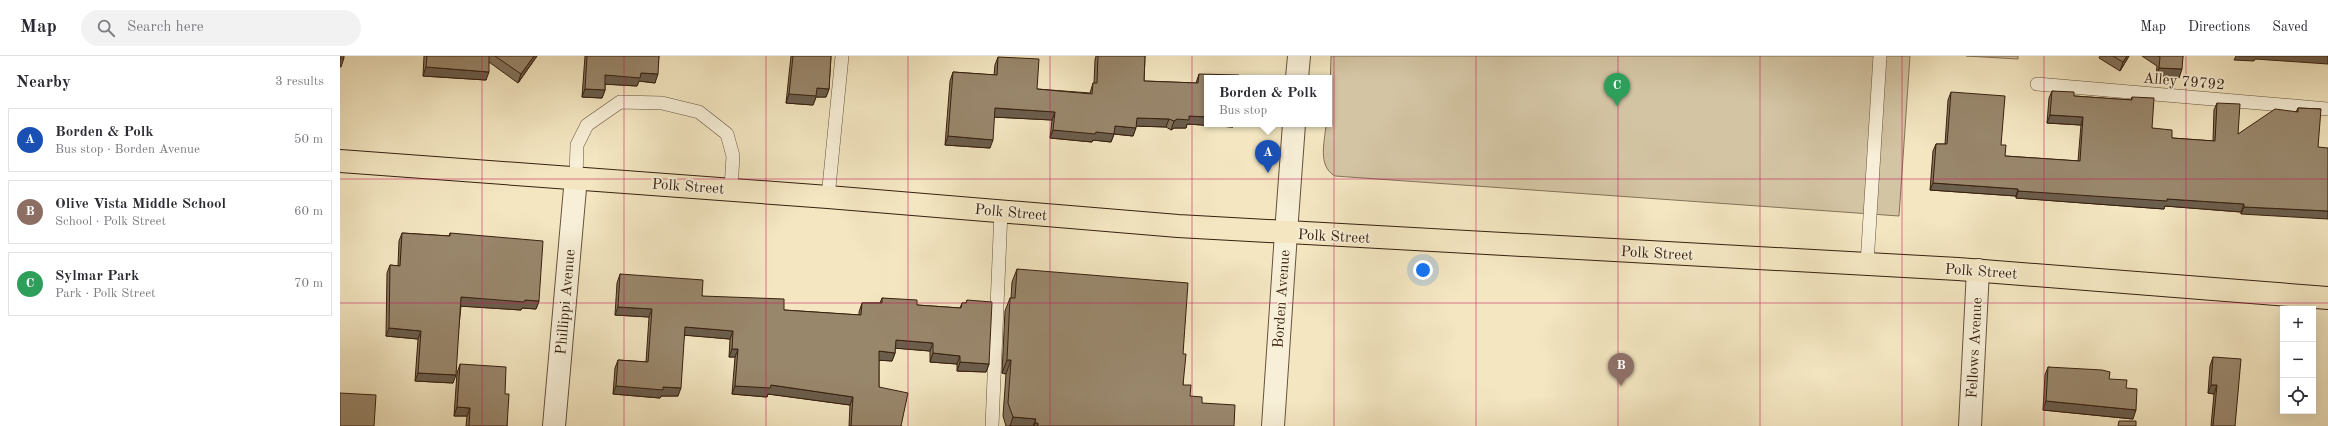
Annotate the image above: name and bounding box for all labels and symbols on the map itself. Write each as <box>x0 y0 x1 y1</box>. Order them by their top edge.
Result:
street label: Alley 79792 <box>2142 71 2225 94</box>
pin: C <box>1604 73 1630 106</box>
pin: A <box>1255 140 1281 173</box>
street label: Polk Street <box>651 177 725 198</box>
street label: Polk Street <box>974 203 1048 224</box>
street label: Polk Street <box>1297 228 1371 247</box>
street label: Polk Street <box>1620 245 1694 264</box>
street label: Phillippi Avenue <box>554 249 579 356</box>
street label: Borden Avenue <box>1272 249 1293 349</box>
your location <box>1413 260 1433 280</box>
street label: Polk Street <box>1944 262 2018 283</box>
street label: Fellows Avenue <box>1965 297 1986 399</box>
pin: B <box>1608 353 1634 386</box>

